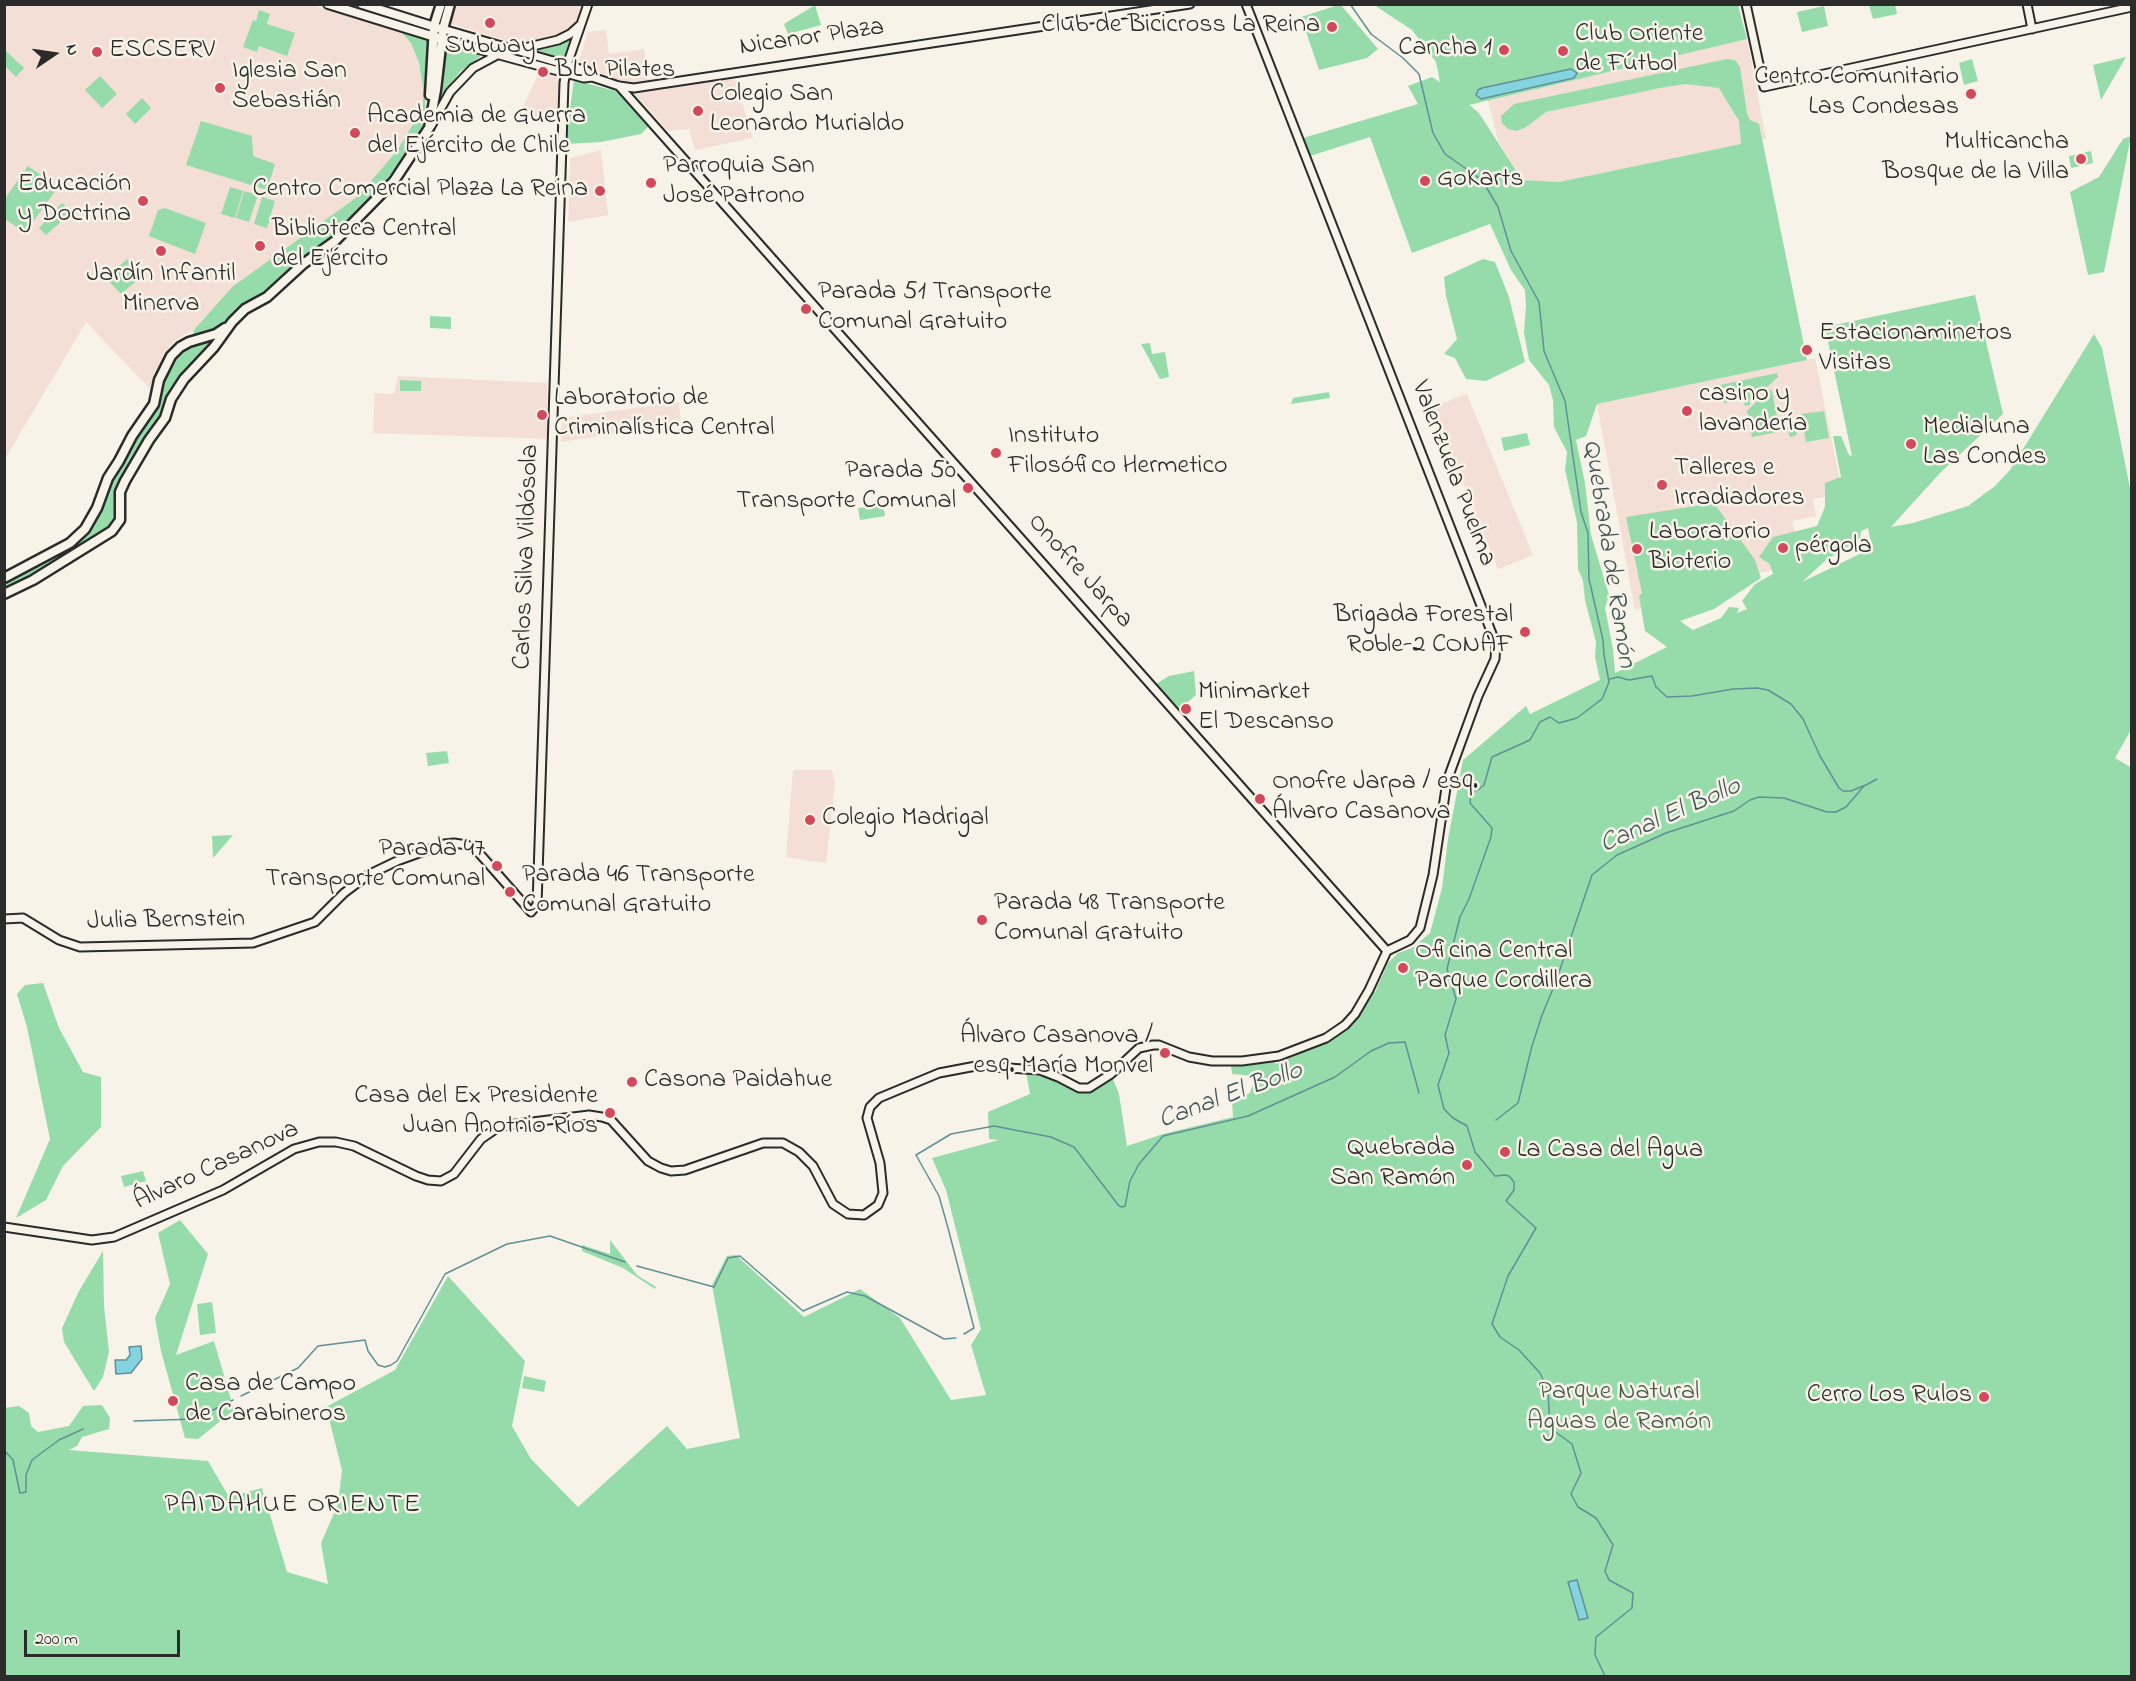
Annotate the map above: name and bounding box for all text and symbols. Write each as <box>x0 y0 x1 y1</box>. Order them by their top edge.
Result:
place label: Club de Bicicross La Reina <box>1041 11 1320 43</box>
street label: Nicanor Plaza <box>738 13 886 65</box>
marker: Subway <box>483 16 497 30</box>
marker: Club de Bicicross La Reina <box>1325 20 1339 34</box>
place label: Club Oriente de Fútbol <box>1575 20 1703 82</box>
north arrow <box>24 24 84 84</box>
place label: Subway <box>445 32 535 64</box>
place label: Cancha 1 <box>1398 34 1492 66</box>
place label: ESCSERV <box>109 36 215 68</box>
text: N <box>59 42 84 58</box>
marker: Cancha 1 <box>1497 43 1511 57</box>
marker: Club Oriente de Fútbol <box>1556 44 1570 58</box>
marker: ESCSERV <box>90 45 104 59</box>
place label: BLU Pilates <box>555 56 675 88</box>
place label: Iglesia San Sebastián <box>232 57 347 118</box>
place label: Centro Comunitario Las Condesas <box>1754 63 1959 124</box>
marker: BLU Pilates <box>536 65 550 79</box>
place label: Colegio San Leonardo Murialdo <box>710 80 904 142</box>
marker: Iglesia San Sebastián <box>213 81 227 95</box>
marker: Centro Comunitario Las Condesas <box>1964 87 1978 101</box>
place label: Academia de Guerra del Ejército de Chile <box>367 102 586 164</box>
marker: Colegio San Leonardo Murialdo <box>691 104 705 118</box>
marker: Academia de Guerra del Ejército de Chile <box>348 126 362 140</box>
place label: Multicancha Bosque de la Villa <box>1882 128 2069 190</box>
place label: Parroquia San José Patrono <box>663 152 815 213</box>
marker: Multicancha Bosque de la Villa <box>2074 152 2088 166</box>
place label: GoKarts <box>1437 165 1524 197</box>
place label: Educación y Doctrina <box>18 170 131 231</box>
marker: GoKarts <box>1418 174 1432 188</box>
place label: Centro Comercial Plaza La Reina <box>253 175 588 207</box>
marker: Parroquia San José Patrono <box>644 176 658 190</box>
marker: Centro Comercial Plaza La Reina <box>593 184 607 198</box>
marker: Educación y Doctrina <box>136 194 150 208</box>
place label: Biblioteca Central del Ejército <box>272 215 456 276</box>
marker: Biblioteca Central del Ejército <box>253 239 267 253</box>
marker: Jardín Infantil Minerva <box>154 244 168 258</box>
place label: Jardín Infantil Minerva <box>86 260 236 322</box>
place label: Parada 51 Transporte Comunal Gratuito <box>818 278 1052 340</box>
marker: Parada 51 Transporte Comunal Gratuito <box>799 302 813 316</box>
place label: Estacionaminetos Visitas <box>1819 319 2012 380</box>
marker: Estacionaminetos Visitas <box>1800 343 1814 357</box>
street label: Valenzuela Puelma <box>1402 377 1502 571</box>
place label: casino y lavandería <box>1699 380 1807 442</box>
place label: Laboratorio de Criminalística Central <box>554 384 774 446</box>
marker: casino y lavandería <box>1680 404 1694 418</box>
marker: Laboratorio de Criminalística Central <box>535 408 549 422</box>
place label: Medialuna Las Condes <box>1923 413 2046 474</box>
place label: Instituto Filosófico Hermetico <box>1008 422 1228 484</box>
marker: Medialuna Las Condes <box>1904 437 1918 451</box>
water label: Quebrada de Ramón <box>1573 438 1641 670</box>
street label: Carlos Silva Vildósola <box>508 444 548 670</box>
marker: Instituto Filosófico Hermetico <box>989 446 1003 460</box>
place label: Talleres e Irradiadores <box>1674 454 1805 516</box>
place label: Parada 50 Transporte Comunal <box>736 457 956 518</box>
marker: Talleres e Irradiadores <box>1655 478 1669 492</box>
marker: Parada 50 Transporte Comunal <box>961 481 975 495</box>
street label: Onofre Jarpa <box>1019 508 1139 636</box>
place label: Laboratorio Bioterio <box>1649 518 1771 580</box>
place label: pérgola <box>1795 532 1872 564</box>
marker: pérgola <box>1776 541 1790 555</box>
marker: Laboratorio Bioterio <box>1630 542 1644 556</box>
place label: Brigada Forestal Roble-2 CONAF <box>1334 601 1513 662</box>
marker: Brigada Forestal Roble-2 CONAF <box>1518 625 1532 639</box>
place label: Minimarket El Descanso <box>1198 678 1334 740</box>
marker: Minimarket El Descanso <box>1179 702 1193 716</box>
place label: Onofre Jarpa / esq. Álvaro Casanova <box>1272 768 1478 830</box>
water label: Canal El Bollo <box>1596 772 1746 862</box>
marker: Onofre Jarpa / esq. Álvaro Casanova <box>1253 792 1267 806</box>
place label: Colegio Madrigal <box>822 804 989 836</box>
marker: Colegio Madrigal <box>803 813 817 827</box>
place label: Parada 47 Transporte Comunal <box>265 835 485 897</box>
marker: Parada 47 Transporte Comunal <box>490 859 504 873</box>
place label: Parada 46 Transporte Comunal Gratuito <box>522 861 755 922</box>
marker: Parada 46 Transporte Comunal Gratuito <box>503 885 517 899</box>
place label: Parada 48 Transporte Comunal Gratuito <box>994 889 1225 951</box>
street label: Julia Bernstein <box>87 905 245 939</box>
marker: Parada 48 Transporte Comunal Gratuito <box>975 913 989 927</box>
place label: Oficina Central Parque Cordillera <box>1415 937 1592 999</box>
marker: Oficina Central Parque Cordillera <box>1396 961 1410 975</box>
place label: Álvaro Casanova / esq. María Monvel <box>960 1022 1153 1084</box>
marker: Álvaro Casanova / esq. María Monvel <box>1158 1046 1172 1060</box>
water label: Canal El Bollo <box>1155 1056 1307 1138</box>
place label: Casona Paidahue <box>644 1066 832 1098</box>
marker: Casona Paidahue <box>625 1075 639 1089</box>
place label: Casa del Ex Presidente Juan Anotnio Ríos <box>354 1082 598 1144</box>
marker: Casa del Ex Presidente Juan Anotnio Ríos <box>603 1106 617 1120</box>
street label: Álvaro Casanova <box>130 1115 304 1219</box>
place label: Quebrada San Ramón <box>1330 1134 1455 1196</box>
place label: La Casa del Agua <box>1517 1136 1703 1168</box>
marker: La Casa del Agua <box>1498 1145 1512 1159</box>
marker: Quebrada San Ramón <box>1460 1158 1474 1172</box>
place label: Casa de Campo de Carabineros <box>185 1370 356 1432</box>
park label: Parque Natural Aguas de Ramón <box>1527 1378 1711 1440</box>
place label: Cerro Los Rulos <box>1807 1381 1972 1413</box>
marker: Cerro Los Rulos <box>1977 1390 1991 1404</box>
marker: Casa de Campo de Carabineros <box>166 1394 180 1408</box>
district label: PAIDAHUE ORIENTE <box>164 1491 422 1523</box>
scale bar <box>27 1618 183 1656</box>
text: 200 m <box>35 1627 78 1653</box>

